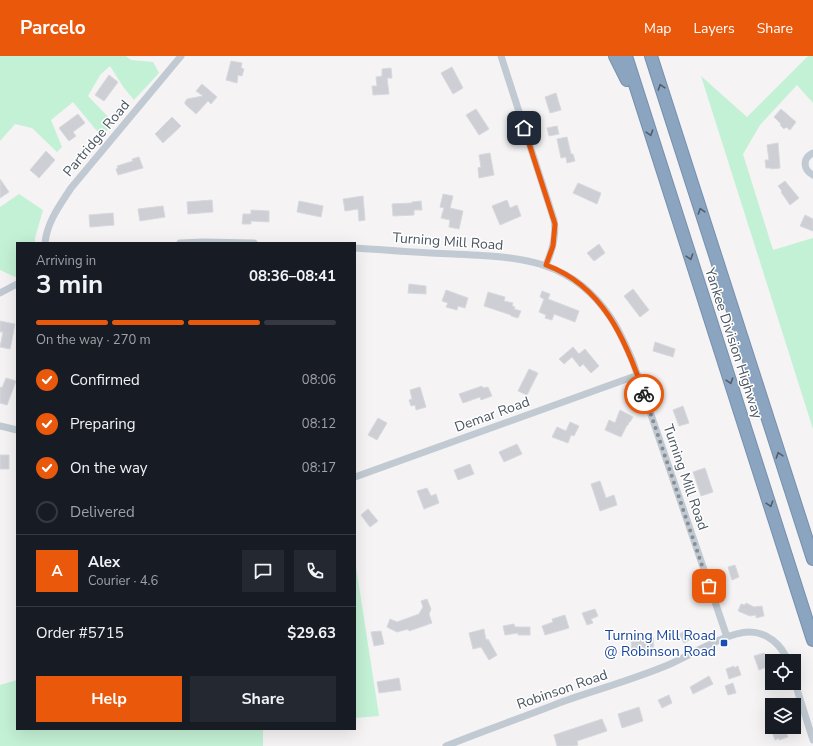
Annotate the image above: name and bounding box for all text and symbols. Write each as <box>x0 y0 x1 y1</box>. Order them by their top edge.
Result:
text: Parcelo <box>20 15 86 41</box>
text: Map <box>644 19 671 38</box>
text: Layers <box>693 19 735 38</box>
text: Share <box>757 19 793 38</box>
one-way arrow <box>657 84 666 91</box>
street label: Partridge Road <box>59 96 134 181</box>
pin <box>507 111 541 145</box>
icon: home <box>513 117 535 139</box>
one-way arrow <box>645 129 654 136</box>
one-way arrow <box>697 208 706 215</box>
street label: Turning Mill Road <box>392 228 504 255</box>
text: Arriving in <box>36 252 96 270</box>
one-way arrow <box>685 253 694 260</box>
street label: Yankee Division Highway <box>700 264 767 422</box>
text: 08:36–08:41 <box>249 266 336 286</box>
text: 3 min <box>36 267 103 302</box>
text: On the way · 270 m <box>36 331 151 349</box>
icon: check <box>36 369 58 391</box>
text: Confirmed <box>70 370 140 390</box>
text: 08:06 <box>302 371 336 389</box>
courier <box>624 374 664 414</box>
one-way arrow <box>725 377 734 384</box>
icon: bike <box>633 383 655 405</box>
street label: Demar Road <box>452 392 532 437</box>
icon: check <box>36 413 58 435</box>
text: Preparing <box>70 414 135 434</box>
text: 08:12 <box>302 415 336 433</box>
street label: Turning Mill Road <box>658 422 713 533</box>
one-way arrow <box>776 452 784 459</box>
icon: check <box>36 457 58 479</box>
text: On the way <box>70 458 148 478</box>
text: 08:17 <box>302 459 336 477</box>
one-way arrow <box>765 501 773 508</box>
text: Delivered <box>70 502 135 522</box>
button: chat <box>242 550 284 592</box>
button: phone <box>294 550 336 592</box>
text: Alex <box>88 552 120 572</box>
text: A <box>51 561 63 581</box>
pin <box>692 569 726 603</box>
text: Courier · 4.6 <box>88 572 158 590</box>
icon: bag <box>698 575 720 597</box>
text: Order #5715 <box>36 623 124 643</box>
text: $29.63 <box>287 623 336 643</box>
place label: Turning Mill Road @ Robinson Road <box>604 626 716 661</box>
marker: Turning Mill Road @ Robinson Road <box>719 638 729 648</box>
map controls <box>765 654 801 734</box>
button: locate <box>765 654 801 690</box>
street label: Robinson Road <box>514 665 610 714</box>
button: Help <box>36 676 182 722</box>
button: Share <box>190 676 336 722</box>
button: layers <box>765 698 801 734</box>

